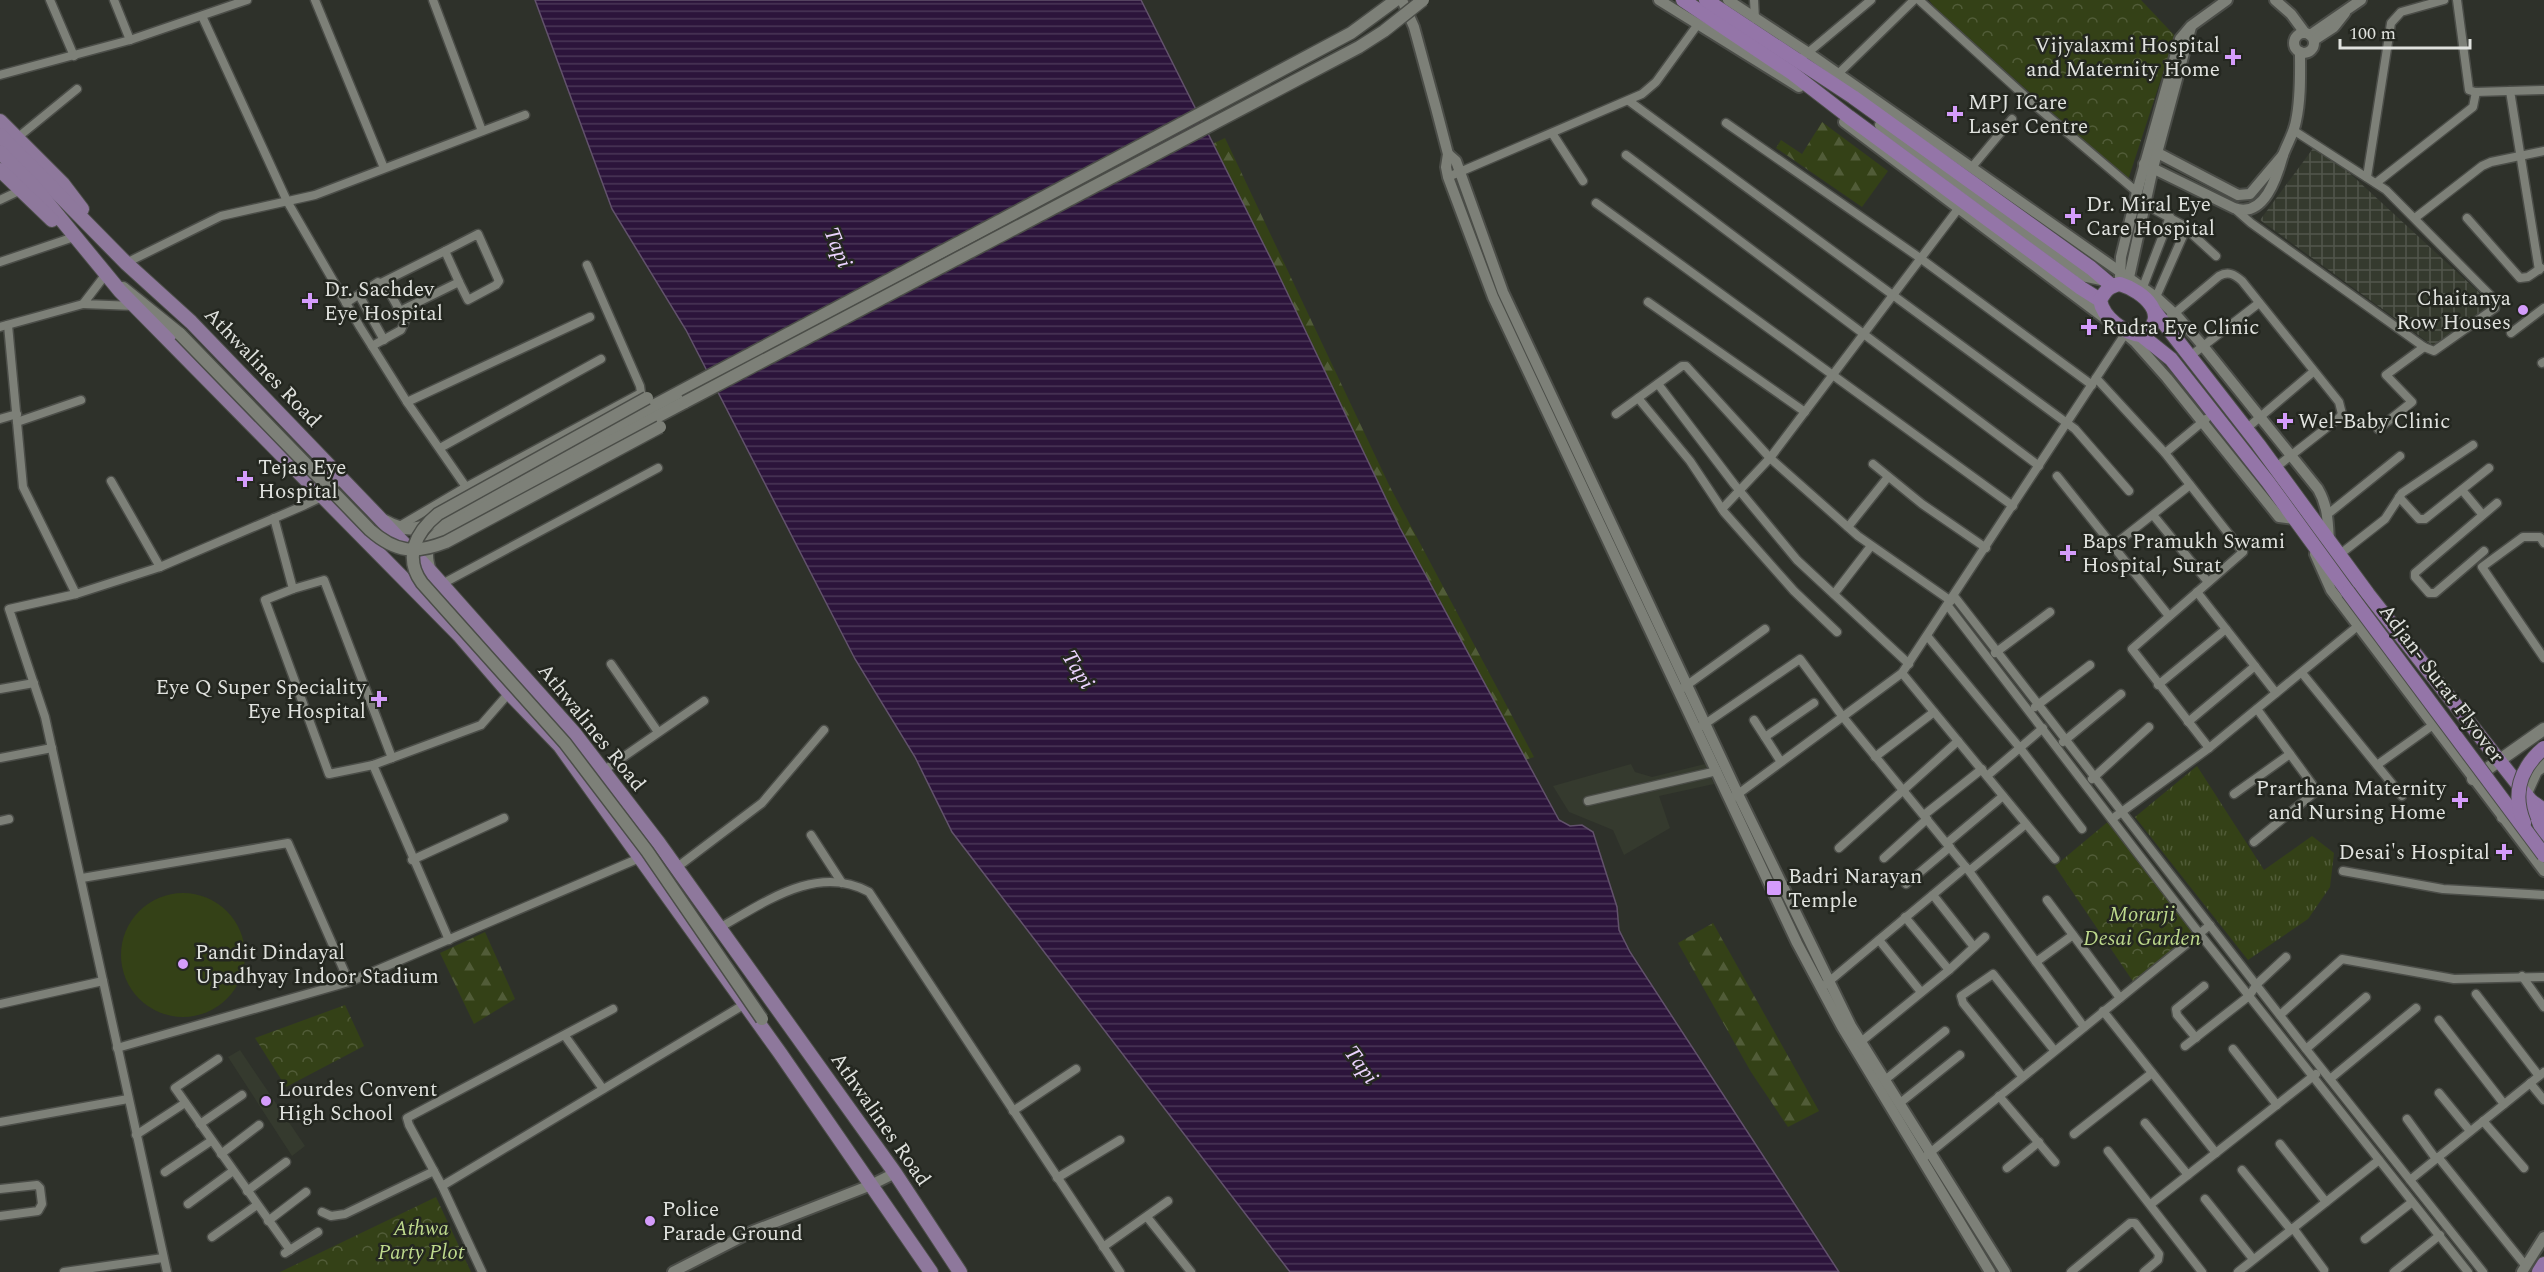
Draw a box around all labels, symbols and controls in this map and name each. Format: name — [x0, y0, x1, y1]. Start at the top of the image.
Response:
scale bar — [2340, 12, 2470, 50]
text: 100 m — [2349, 20, 2396, 47]
place label: Vijyalaxmi Hospital and Maternity Home — [2026, 30, 2220, 86]
marker: Vijyalaxmi Hospital and Maternity Home — [2224, 48, 2242, 66]
place label: MPJ ICare Laser Centre — [1968, 87, 2088, 143]
marker: MPJ ICare Laser Centre — [1946, 105, 1964, 123]
place label: Dr. Miral Eye Care Hospital — [2086, 189, 2215, 245]
marker: Dr. Miral Eye Care Hospital — [2064, 207, 2082, 225]
water label: Tapi — [815, 222, 861, 273]
place label: Dr. Sachdev Eye Hospital — [324, 274, 443, 330]
place label: Chaitanya Row Houses — [2396, 283, 2512, 339]
marker: Dr. Sachdev Eye Hospital — [301, 292, 319, 310]
street label: Athwalines Road — [196, 300, 328, 435]
marker: Chaitanya Row Houses — [2516, 303, 2530, 317]
place label: Rudra Eye Clinic — [2102, 312, 2259, 344]
marker: Rudra Eye Clinic — [2080, 318, 2098, 336]
place label: Wel-Baby Clinic — [2298, 406, 2450, 438]
marker: Wel-Baby Clinic — [2276, 412, 2294, 430]
place label: Tejas Eye Hospital — [258, 452, 346, 508]
marker: Tejas Eye Hospital — [236, 470, 254, 488]
place label: Baps Pramukh Swami Hospital, Surat — [2082, 526, 2285, 582]
marker: Baps Pramukh Swami Hospital, Surat — [2059, 544, 2077, 562]
street label: Adjan- Surat Flyover — [2371, 597, 2512, 770]
water label: Tapi — [1053, 643, 1103, 696]
street label: Athwalines Road — [529, 656, 653, 799]
place label: Eye Q Super Speciality Eye Hospital — [156, 672, 367, 728]
marker: Eye Q Super Speciality Eye Hospital — [370, 690, 388, 708]
place label: Prarthana Maternity and Nursing Home — [2256, 773, 2447, 829]
marker: Prarthana Maternity and Nursing Home — [2451, 791, 2469, 809]
place label: Desai's Hospital — [2338, 837, 2490, 869]
marker: Desai's Hospital — [2495, 843, 2513, 861]
place label: Badri Narayan Temple — [1788, 861, 1922, 917]
marker: Badri Narayan Temple — [1765, 879, 1783, 897]
park label: Morarji Desai Garden — [2083, 899, 2201, 955]
place label: Pandit Dindayal Upadhyay Indoor Stadium — [195, 937, 439, 993]
marker: Pandit Dindayal Upadhyay Indoor Stadium — [176, 957, 190, 971]
water label: Tapi — [1335, 1038, 1386, 1091]
street label: Athwalines Road — [822, 1046, 938, 1193]
place label: Lourdes Convent High School — [278, 1074, 437, 1130]
marker: Lourdes Convent High School — [259, 1094, 273, 1108]
place label: Police Parade Ground — [662, 1194, 803, 1250]
park label: Athwa Party Plot — [378, 1213, 465, 1269]
marker: Police Parade Ground — [643, 1214, 657, 1228]

